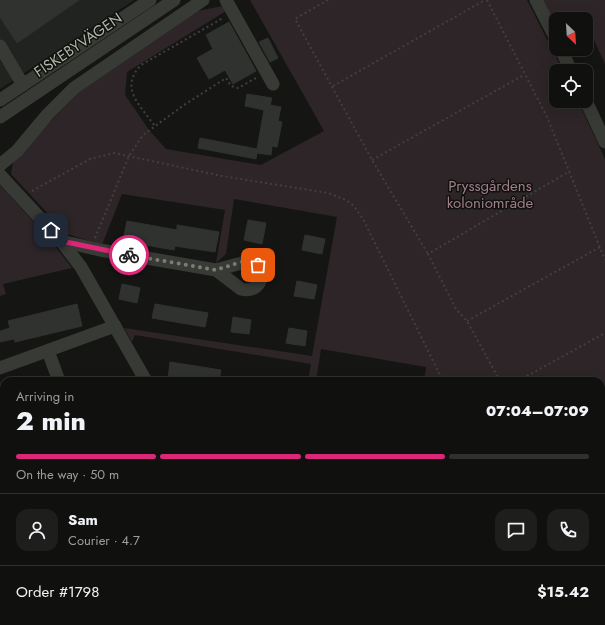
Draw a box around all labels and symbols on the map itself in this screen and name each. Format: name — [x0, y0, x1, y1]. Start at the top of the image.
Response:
street label: FISKEBYVÄGEN — [29, 7, 127, 83]
north arrow — [549, 12, 593, 56]
park label: Pryssgårdens koloniområde — [447, 175, 534, 214]
pin — [34, 213, 68, 247]
courier — [109, 235, 149, 275]
pin — [241, 248, 275, 282]

